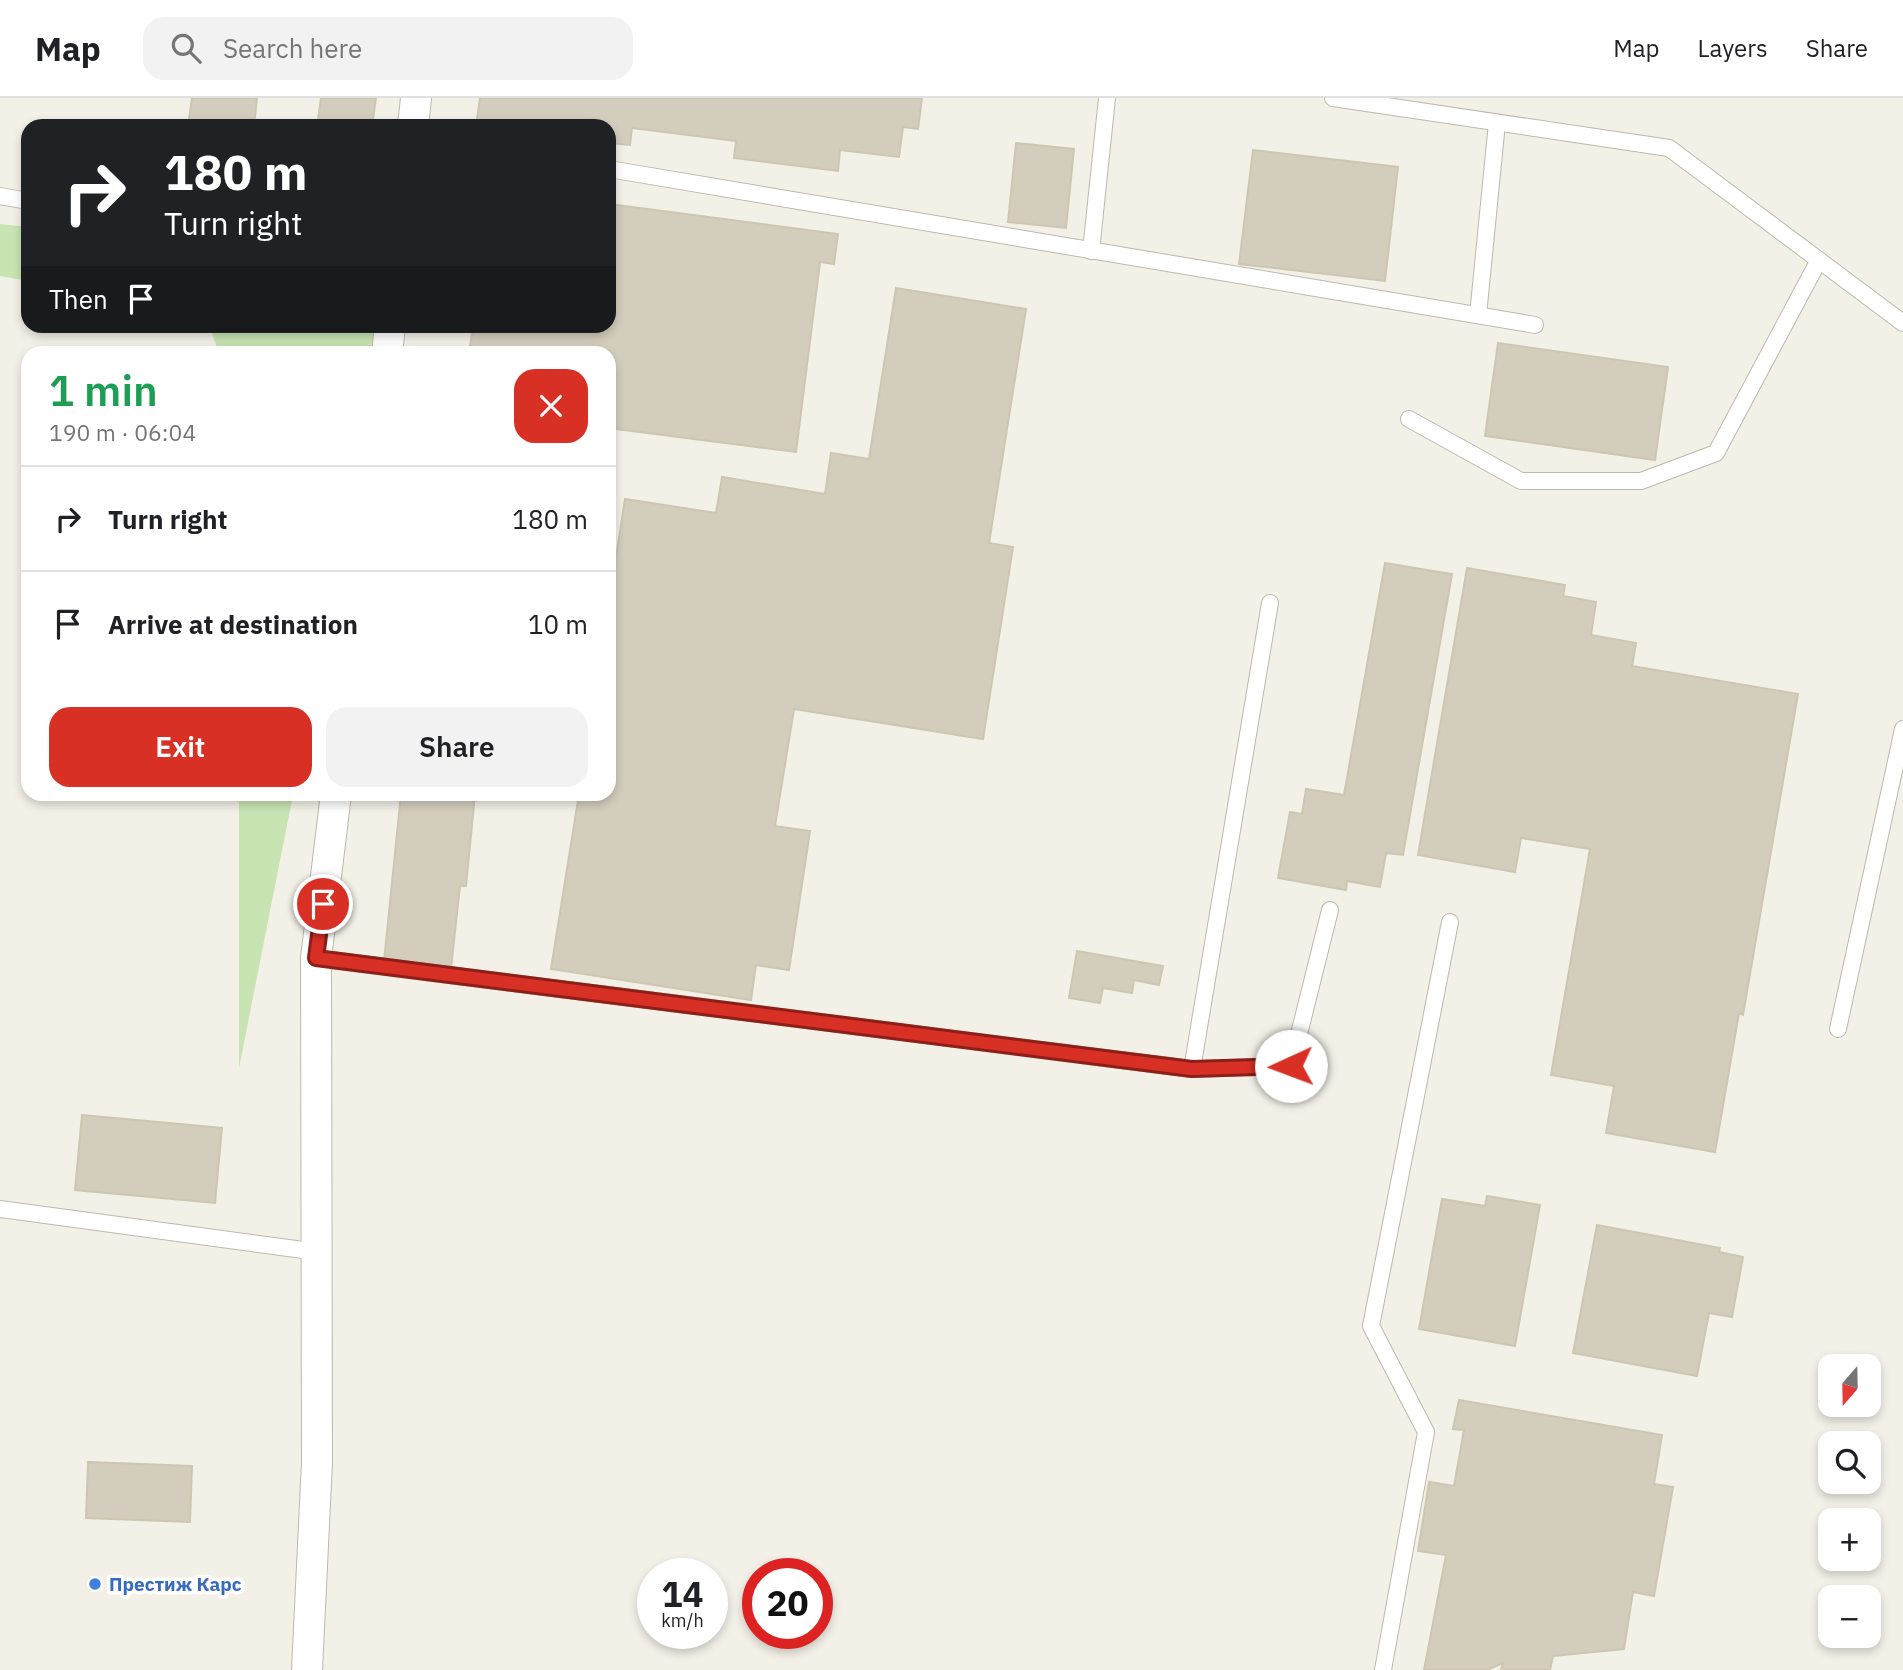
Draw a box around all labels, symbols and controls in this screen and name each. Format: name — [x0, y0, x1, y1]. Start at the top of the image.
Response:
search box — [143, 17, 633, 80]
text: Map — [35, 27, 101, 70]
icon: search — [167, 29, 205, 67]
text: Search here — [223, 31, 362, 65]
text: Map — [1613, 32, 1660, 64]
text: Layers — [1698, 32, 1768, 64]
text: Share — [1806, 32, 1868, 64]
text: 180 m — [164, 140, 308, 203]
icon: right — [49, 147, 140, 238]
text: Turn right — [164, 202, 302, 244]
icon: arrive — [122, 280, 160, 318]
text: Then — [49, 282, 108, 316]
text: 1 min — [49, 363, 158, 418]
button: close — [514, 369, 588, 443]
text: 190 m · 06:04 — [49, 417, 196, 447]
icon: right — [49, 500, 87, 538]
text: Turn right — [108, 502, 227, 536]
text: 180 m — [512, 502, 588, 536]
icon: arrive — [49, 605, 87, 643]
text: Arrive at destination — [108, 607, 358, 641]
text: 10 m — [528, 607, 588, 641]
button: Exit — [49, 707, 312, 787]
button: Share — [326, 707, 588, 787]
pin — [293, 874, 353, 934]
icon: arrive — [304, 885, 342, 923]
position arrow — [1254, 1029, 1328, 1103]
north arrow — [1818, 1354, 1881, 1418]
map controls — [1818, 1354, 1881, 1648]
button: search — [1818, 1431, 1881, 1494]
button: + — [1818, 1508, 1881, 1571]
speed limit sign: 20 — [742, 1558, 833, 1649]
text: 14 — [661, 1571, 704, 1617]
place label: Престиж Карс — [109, 1572, 242, 1596]
marker: Престиж Карс — [87, 1576, 103, 1592]
button: − — [1818, 1585, 1881, 1648]
text: km/h — [661, 1609, 704, 1632]

